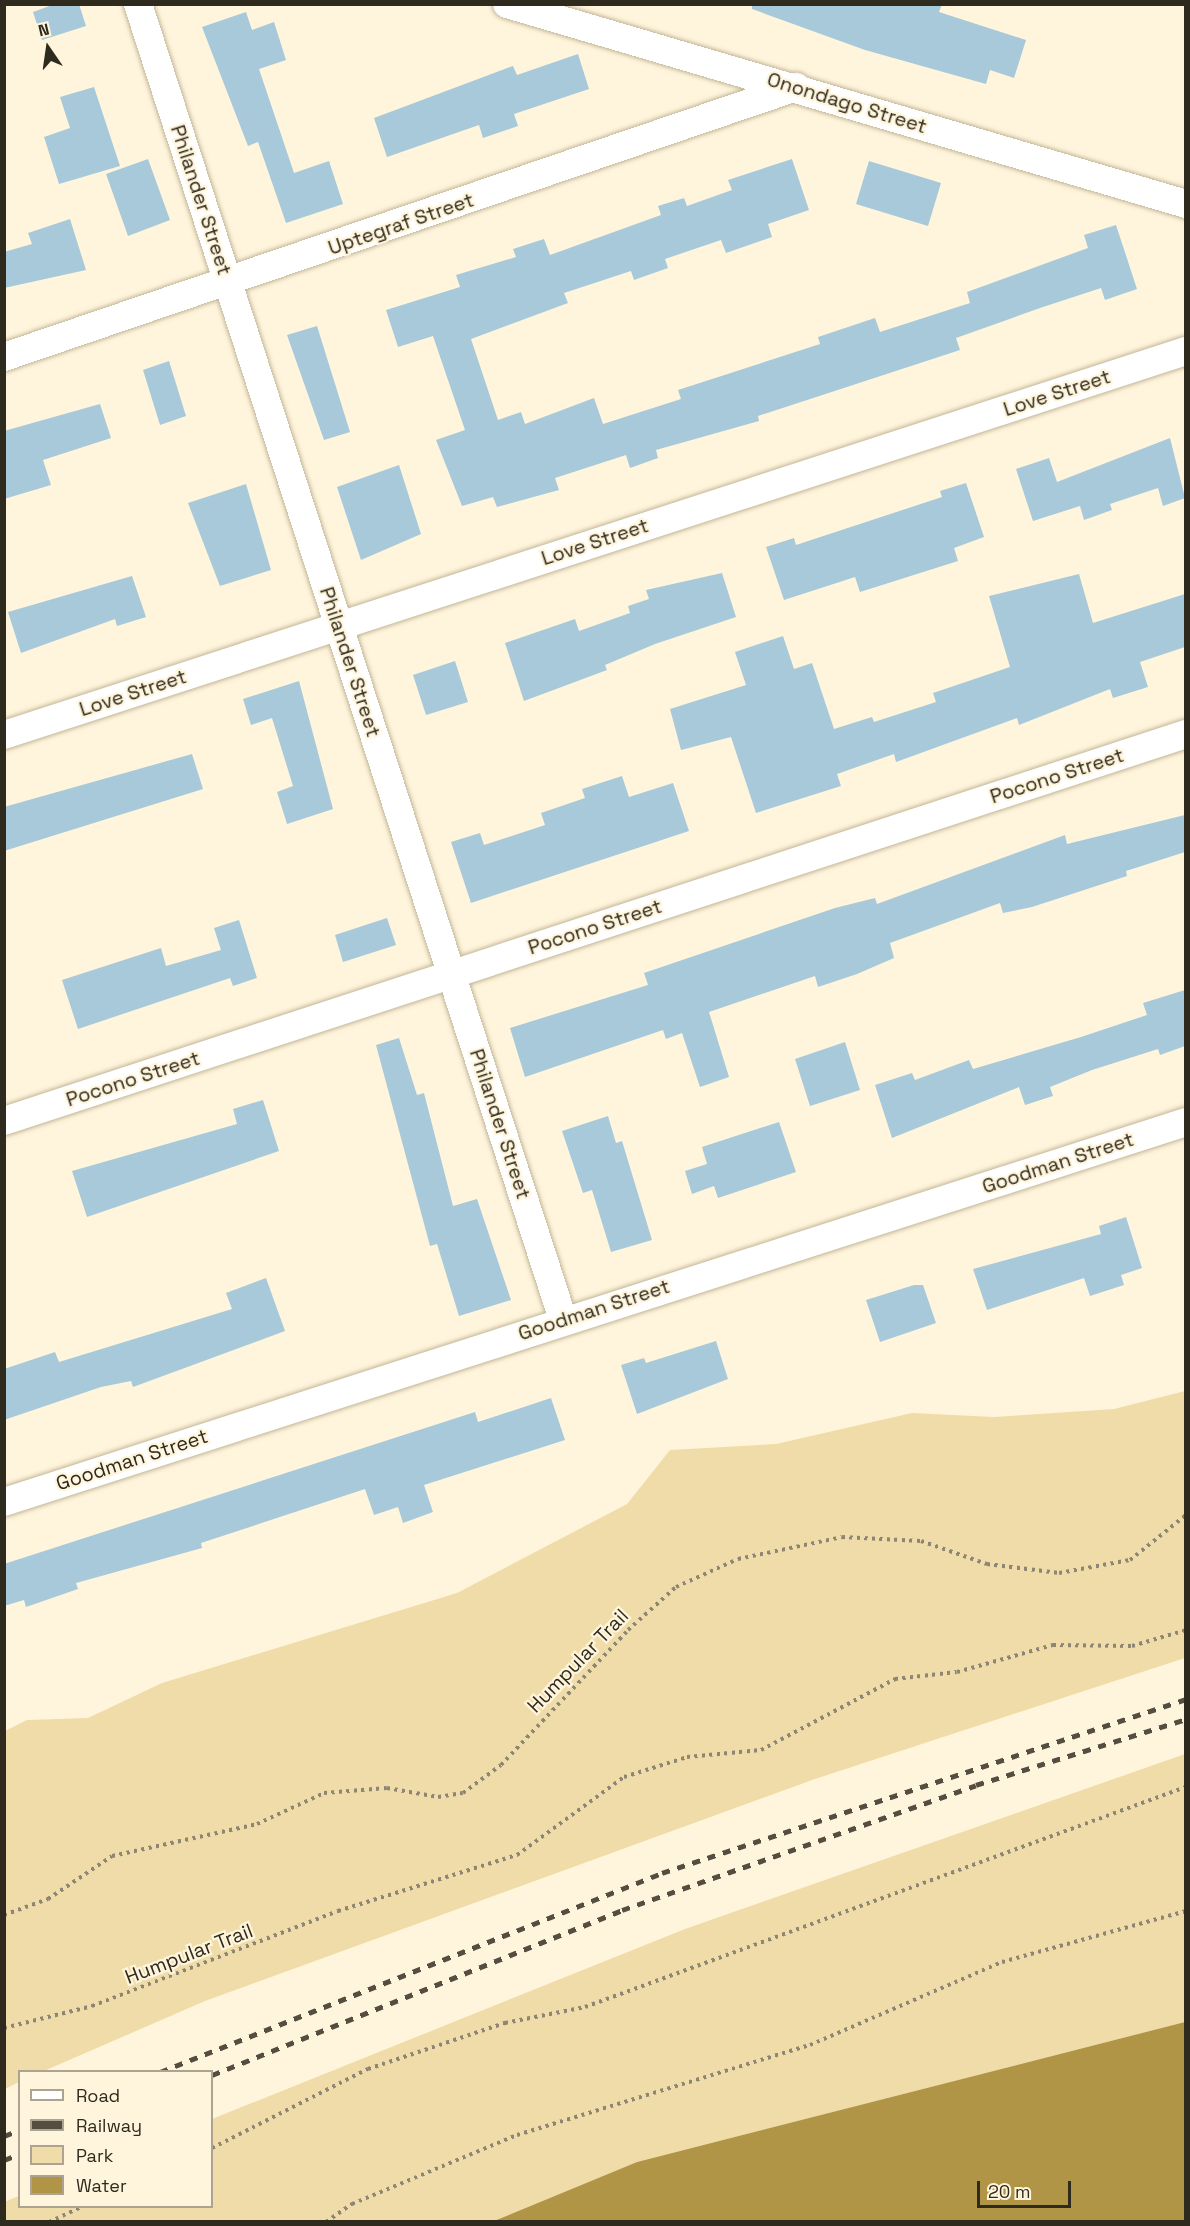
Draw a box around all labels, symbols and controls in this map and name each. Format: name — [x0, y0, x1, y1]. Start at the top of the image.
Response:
north arrow — [18, 18, 78, 78]
text: N — [36, 19, 51, 41]
street label: Onondago Street — [764, 67, 930, 139]
street label: Philander Street — [165, 122, 237, 278]
street label: Uptegraf Street — [325, 188, 477, 260]
street label: Love Street — [1000, 364, 1114, 422]
street label: Love Street — [538, 513, 652, 571]
street label: Philander Street — [314, 584, 386, 740]
street label: Love Street — [76, 664, 190, 722]
street label: Pocono Street — [987, 743, 1127, 809]
street label: Pocono Street — [525, 894, 665, 960]
street label: Pocono Street — [63, 1046, 203, 1112]
street label: Philander Street — [464, 1046, 536, 1202]
street label: Goodman Street — [979, 1127, 1137, 1199]
street label: Goodman Street — [515, 1274, 673, 1346]
street label: Goodman Street — [53, 1424, 211, 1496]
street label: Humpular Trail — [522, 1604, 634, 1718]
street label: Humpular Trail — [121, 1919, 257, 1989]
legend — [18, 2070, 213, 2208]
text: Road — [76, 2084, 120, 2107]
text: Railway — [76, 2114, 142, 2137]
text: Park — [76, 2144, 113, 2167]
scale bar — [980, 2169, 1074, 2207]
text: Water — [76, 2174, 127, 2197]
text: 20 m — [988, 2180, 1031, 2203]

